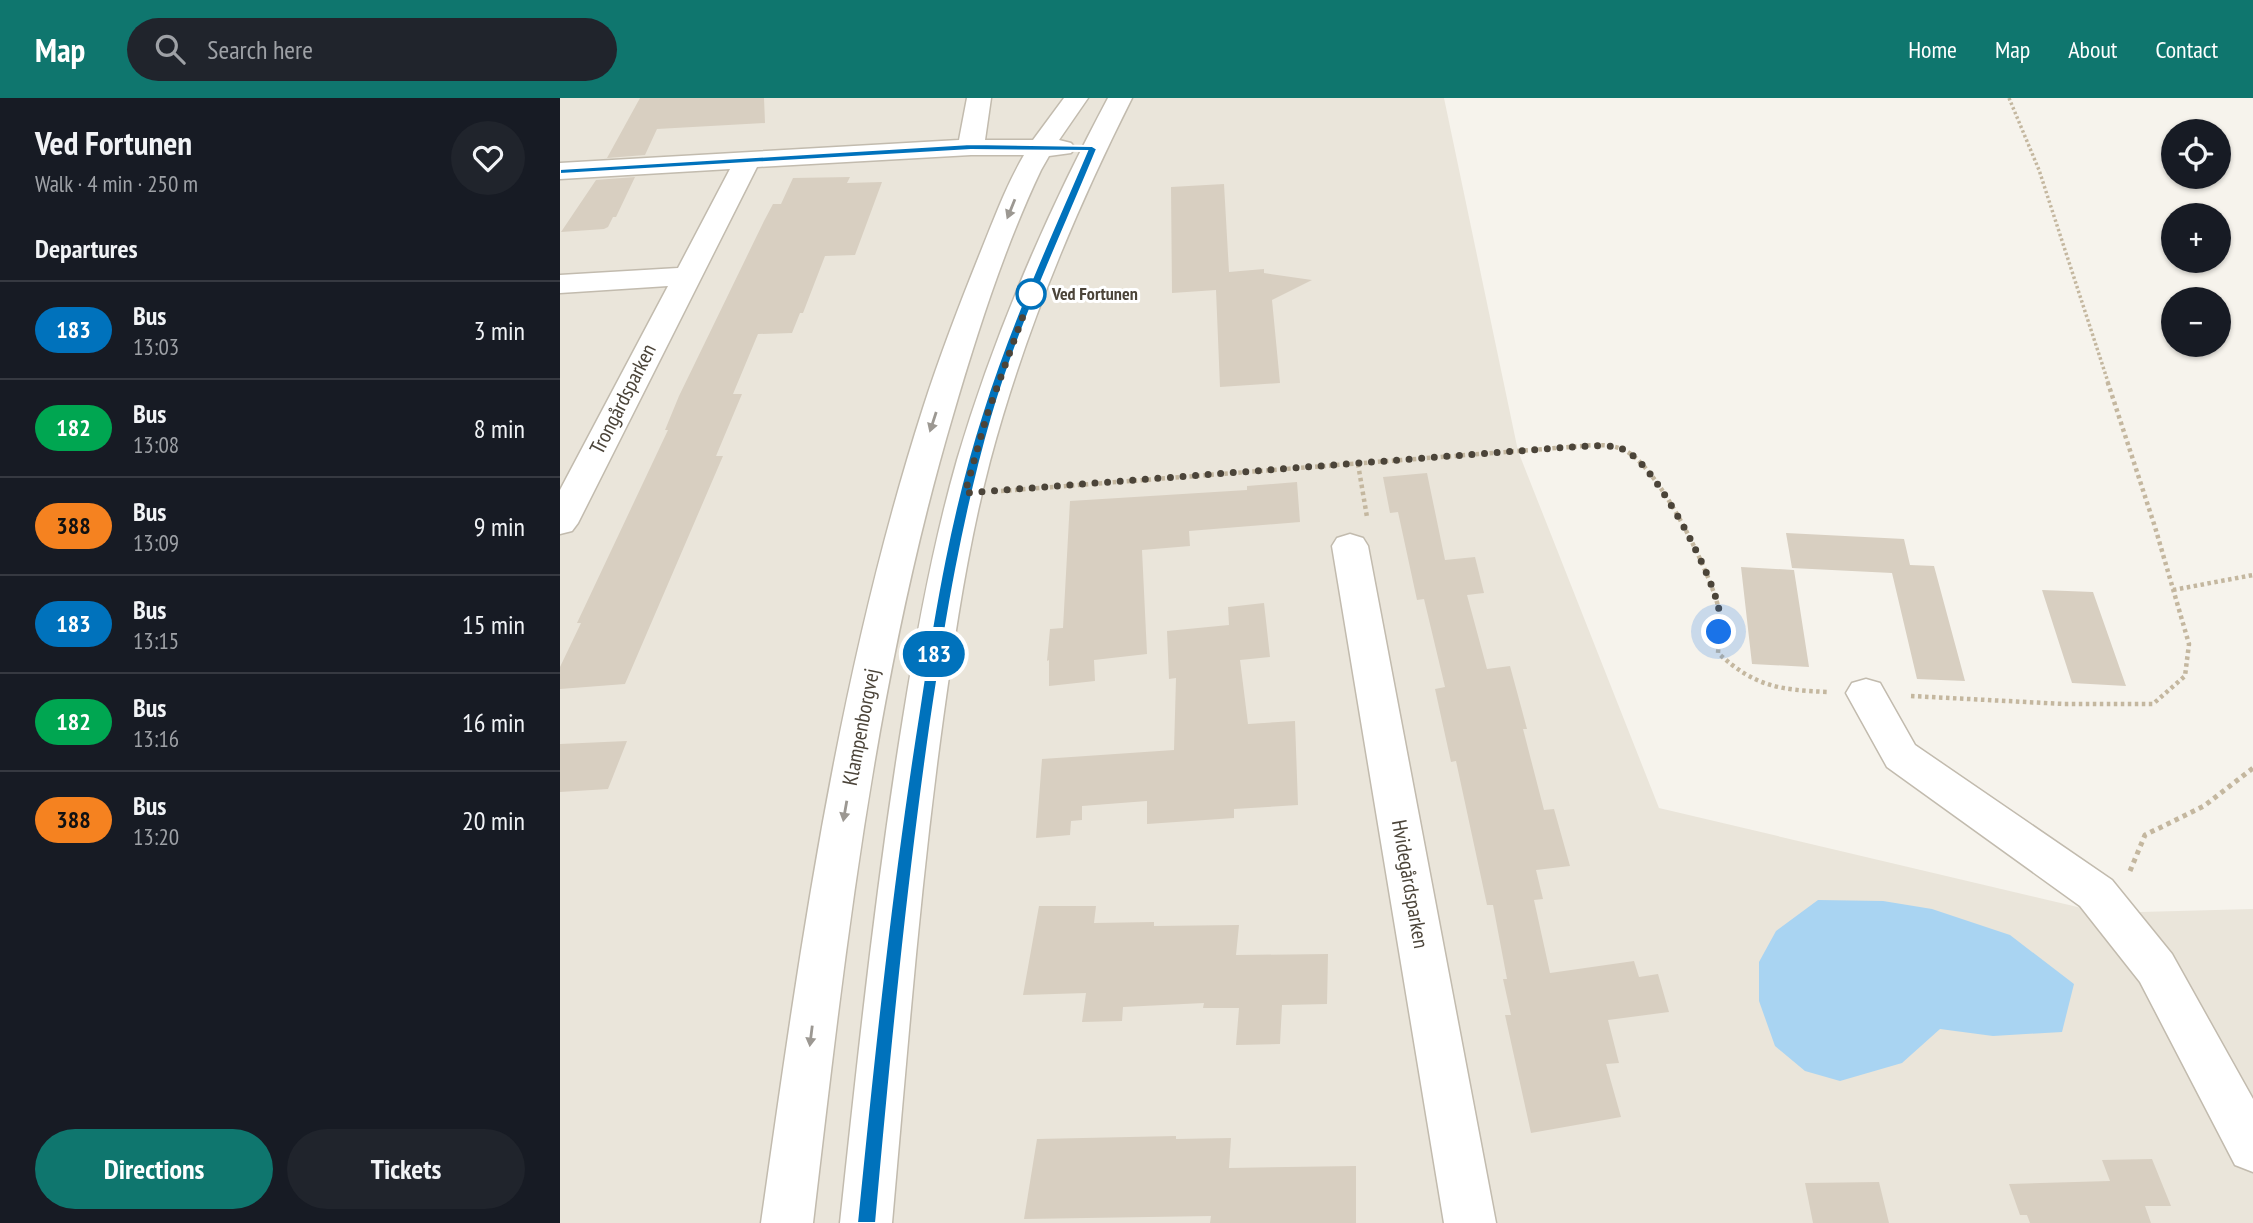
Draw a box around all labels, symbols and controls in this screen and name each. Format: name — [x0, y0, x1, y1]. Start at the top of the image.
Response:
search box — [127, 18, 617, 81]
text: Map — [35, 28, 85, 71]
icon: search — [151, 30, 189, 68]
text: Search here — [207, 33, 313, 66]
text: Home — [1908, 34, 1957, 65]
text: Map — [1995, 34, 2030, 65]
text: About — [2068, 34, 2117, 65]
text: Contact — [2155, 34, 2218, 65]
map controls — [2161, 119, 2231, 357]
button: locate — [2161, 119, 2231, 189]
text: Ved Fortunen — [35, 121, 192, 164]
button: heart — [451, 121, 525, 195]
text: Walk · 4 min · 250 m — [35, 169, 198, 198]
one-way arrow — [1006, 198, 1017, 219]
button: + — [2161, 203, 2231, 273]
text: Departures — [35, 232, 138, 265]
marker: Ved Fortunen — [1016, 279, 1046, 309]
place label: Ved Fortunen — [1051, 282, 1138, 305]
button: − — [2161, 287, 2231, 357]
text: Bus — [133, 299, 166, 332]
text: 183 — [56, 314, 91, 345]
text: 3 min — [474, 314, 525, 347]
text: 13:03 — [133, 332, 179, 361]
street label: Trongårdsparken — [583, 339, 662, 458]
text: Bus — [133, 397, 166, 430]
text: 182 — [56, 412, 91, 443]
text: 8 min — [474, 412, 525, 445]
one-way arrow — [927, 412, 938, 433]
text: 13:08 — [133, 430, 179, 459]
text: Bus — [133, 495, 166, 528]
text: 388 — [56, 510, 91, 541]
text: 9 min — [474, 510, 525, 543]
text: 13:09 — [133, 528, 179, 557]
text: Bus — [133, 593, 166, 626]
text: 183 — [56, 608, 91, 639]
text: 15 min — [462, 608, 525, 641]
your location — [1701, 614, 1736, 649]
text: 13:15 — [133, 626, 179, 655]
line badge: 183 — [894, 631, 974, 677]
text: 183 — [917, 638, 951, 669]
street label: Klampenborgvej — [836, 666, 885, 788]
text: Bus — [133, 691, 166, 724]
text: 182 — [56, 706, 91, 737]
text: 16 min — [462, 706, 525, 739]
text: 13:16 — [133, 724, 179, 753]
text: Bus — [133, 789, 166, 822]
one-way arrow — [839, 800, 850, 822]
text: 388 — [56, 804, 91, 835]
text: 20 min — [462, 804, 525, 837]
street label: Hvidegårdsparken — [1386, 818, 1435, 950]
text: 13:20 — [133, 822, 179, 851]
one-way arrow — [806, 1025, 817, 1047]
button: Directions — [35, 1129, 273, 1209]
button: Tickets — [287, 1129, 525, 1209]

